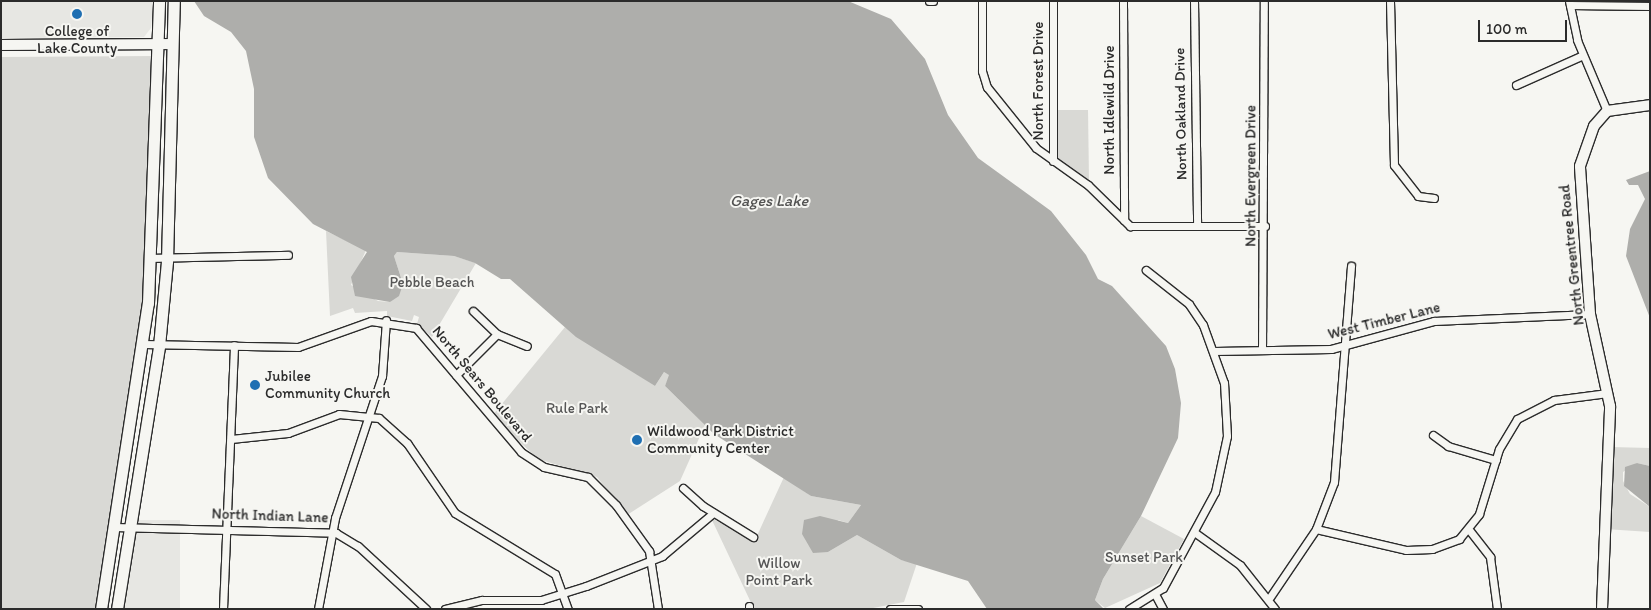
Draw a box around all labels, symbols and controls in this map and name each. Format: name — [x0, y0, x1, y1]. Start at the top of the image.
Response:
marker: College of Lake County — [71, 8, 83, 20]
scale bar — [1481, 10, 1570, 42]
text: 100 m — [1486, 20, 1527, 38]
place label: College of Lake County — [37, 22, 117, 57]
street label: North Forest Drive — [1030, 22, 1048, 140]
street label: North Idlewild Drive — [1101, 45, 1119, 175]
street label: North Oakland Drive — [1171, 48, 1191, 180]
street label: North Evergreen Drive — [1242, 105, 1260, 247]
street label: North Greentree Road — [1556, 184, 1588, 326]
water label: Gages Lake — [730, 191, 808, 211]
park label: Pebble Beach — [390, 274, 474, 292]
street label: West Timber Lane — [1326, 298, 1442, 344]
street label: North Sears Boulevard — [428, 322, 536, 446]
place label: Jubilee Community Church — [265, 367, 390, 402]
marker: Jubilee Community Church — [249, 379, 261, 391]
park label: Rule Park — [546, 400, 608, 418]
place label: Wildwood Park District Community Center — [647, 422, 794, 457]
marker: Wildwood Park District Community Center — [631, 434, 643, 446]
street label: North Indian Lane — [211, 505, 329, 527]
park label: Sunset Park — [1105, 549, 1183, 567]
park label: Willow Point Park — [746, 554, 812, 589]

